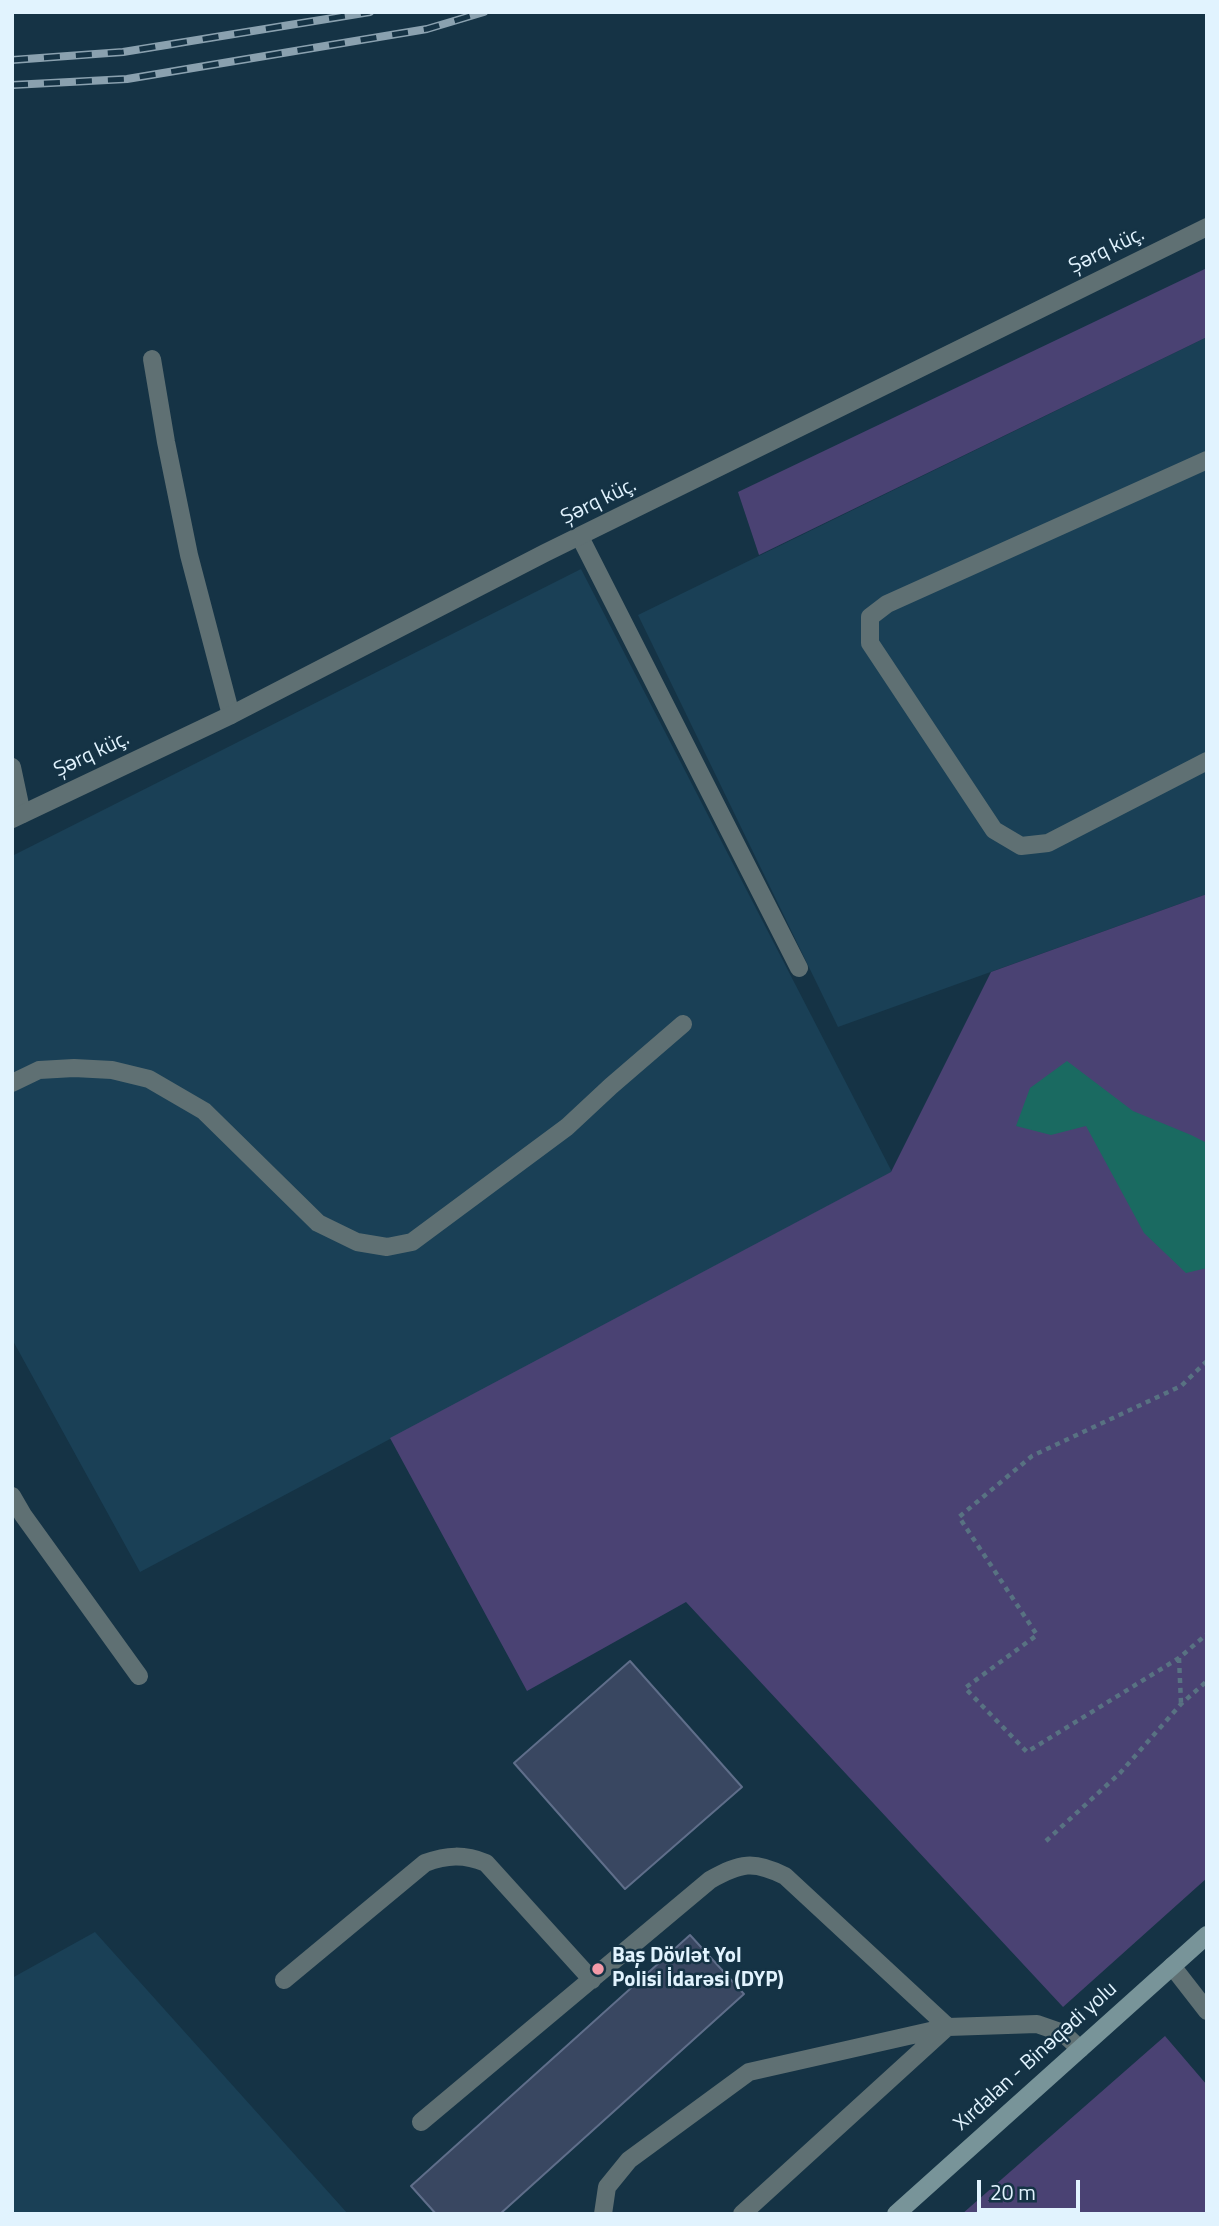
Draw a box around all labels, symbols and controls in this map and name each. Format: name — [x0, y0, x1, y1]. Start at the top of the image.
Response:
street label: Şərq küç. — [1065, 222, 1149, 280]
street label: Şərq küç. — [557, 473, 641, 531]
street label: Şərq küç. — [50, 727, 134, 783]
place label: Baş Dövlət Yol Polisi İdarəsi (DYP) — [612, 1944, 784, 1994]
marker: Baş Dövlət Yol Polisi İdarəsi (DYP) — [590, 1961, 606, 1977]
street label: Xırdalan - Binəqədi yolu — [949, 1977, 1123, 2137]
scale bar — [981, 2166, 1084, 2210]
text: 20 m — [990, 2176, 1036, 2208]

